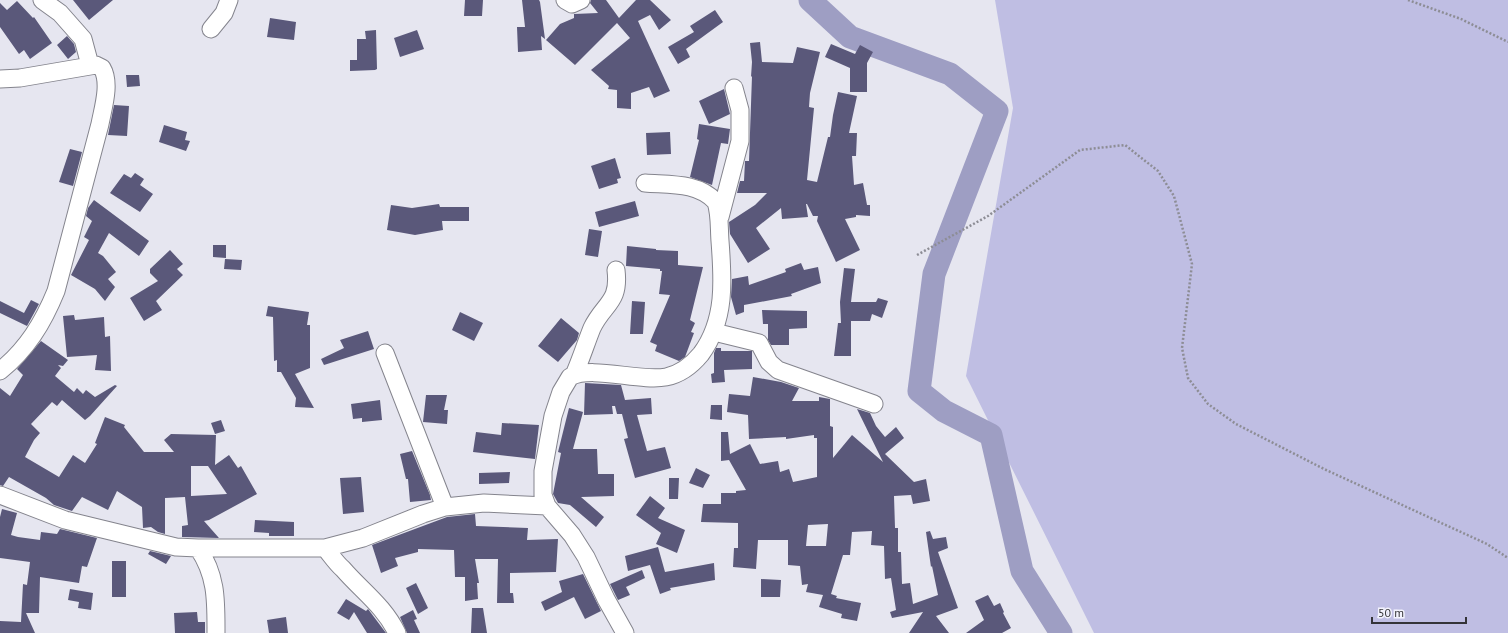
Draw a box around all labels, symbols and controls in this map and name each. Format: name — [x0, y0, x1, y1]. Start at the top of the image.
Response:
scale bar — [1372, 599, 1466, 625]
text: 50 m — [1378, 605, 1404, 620]

